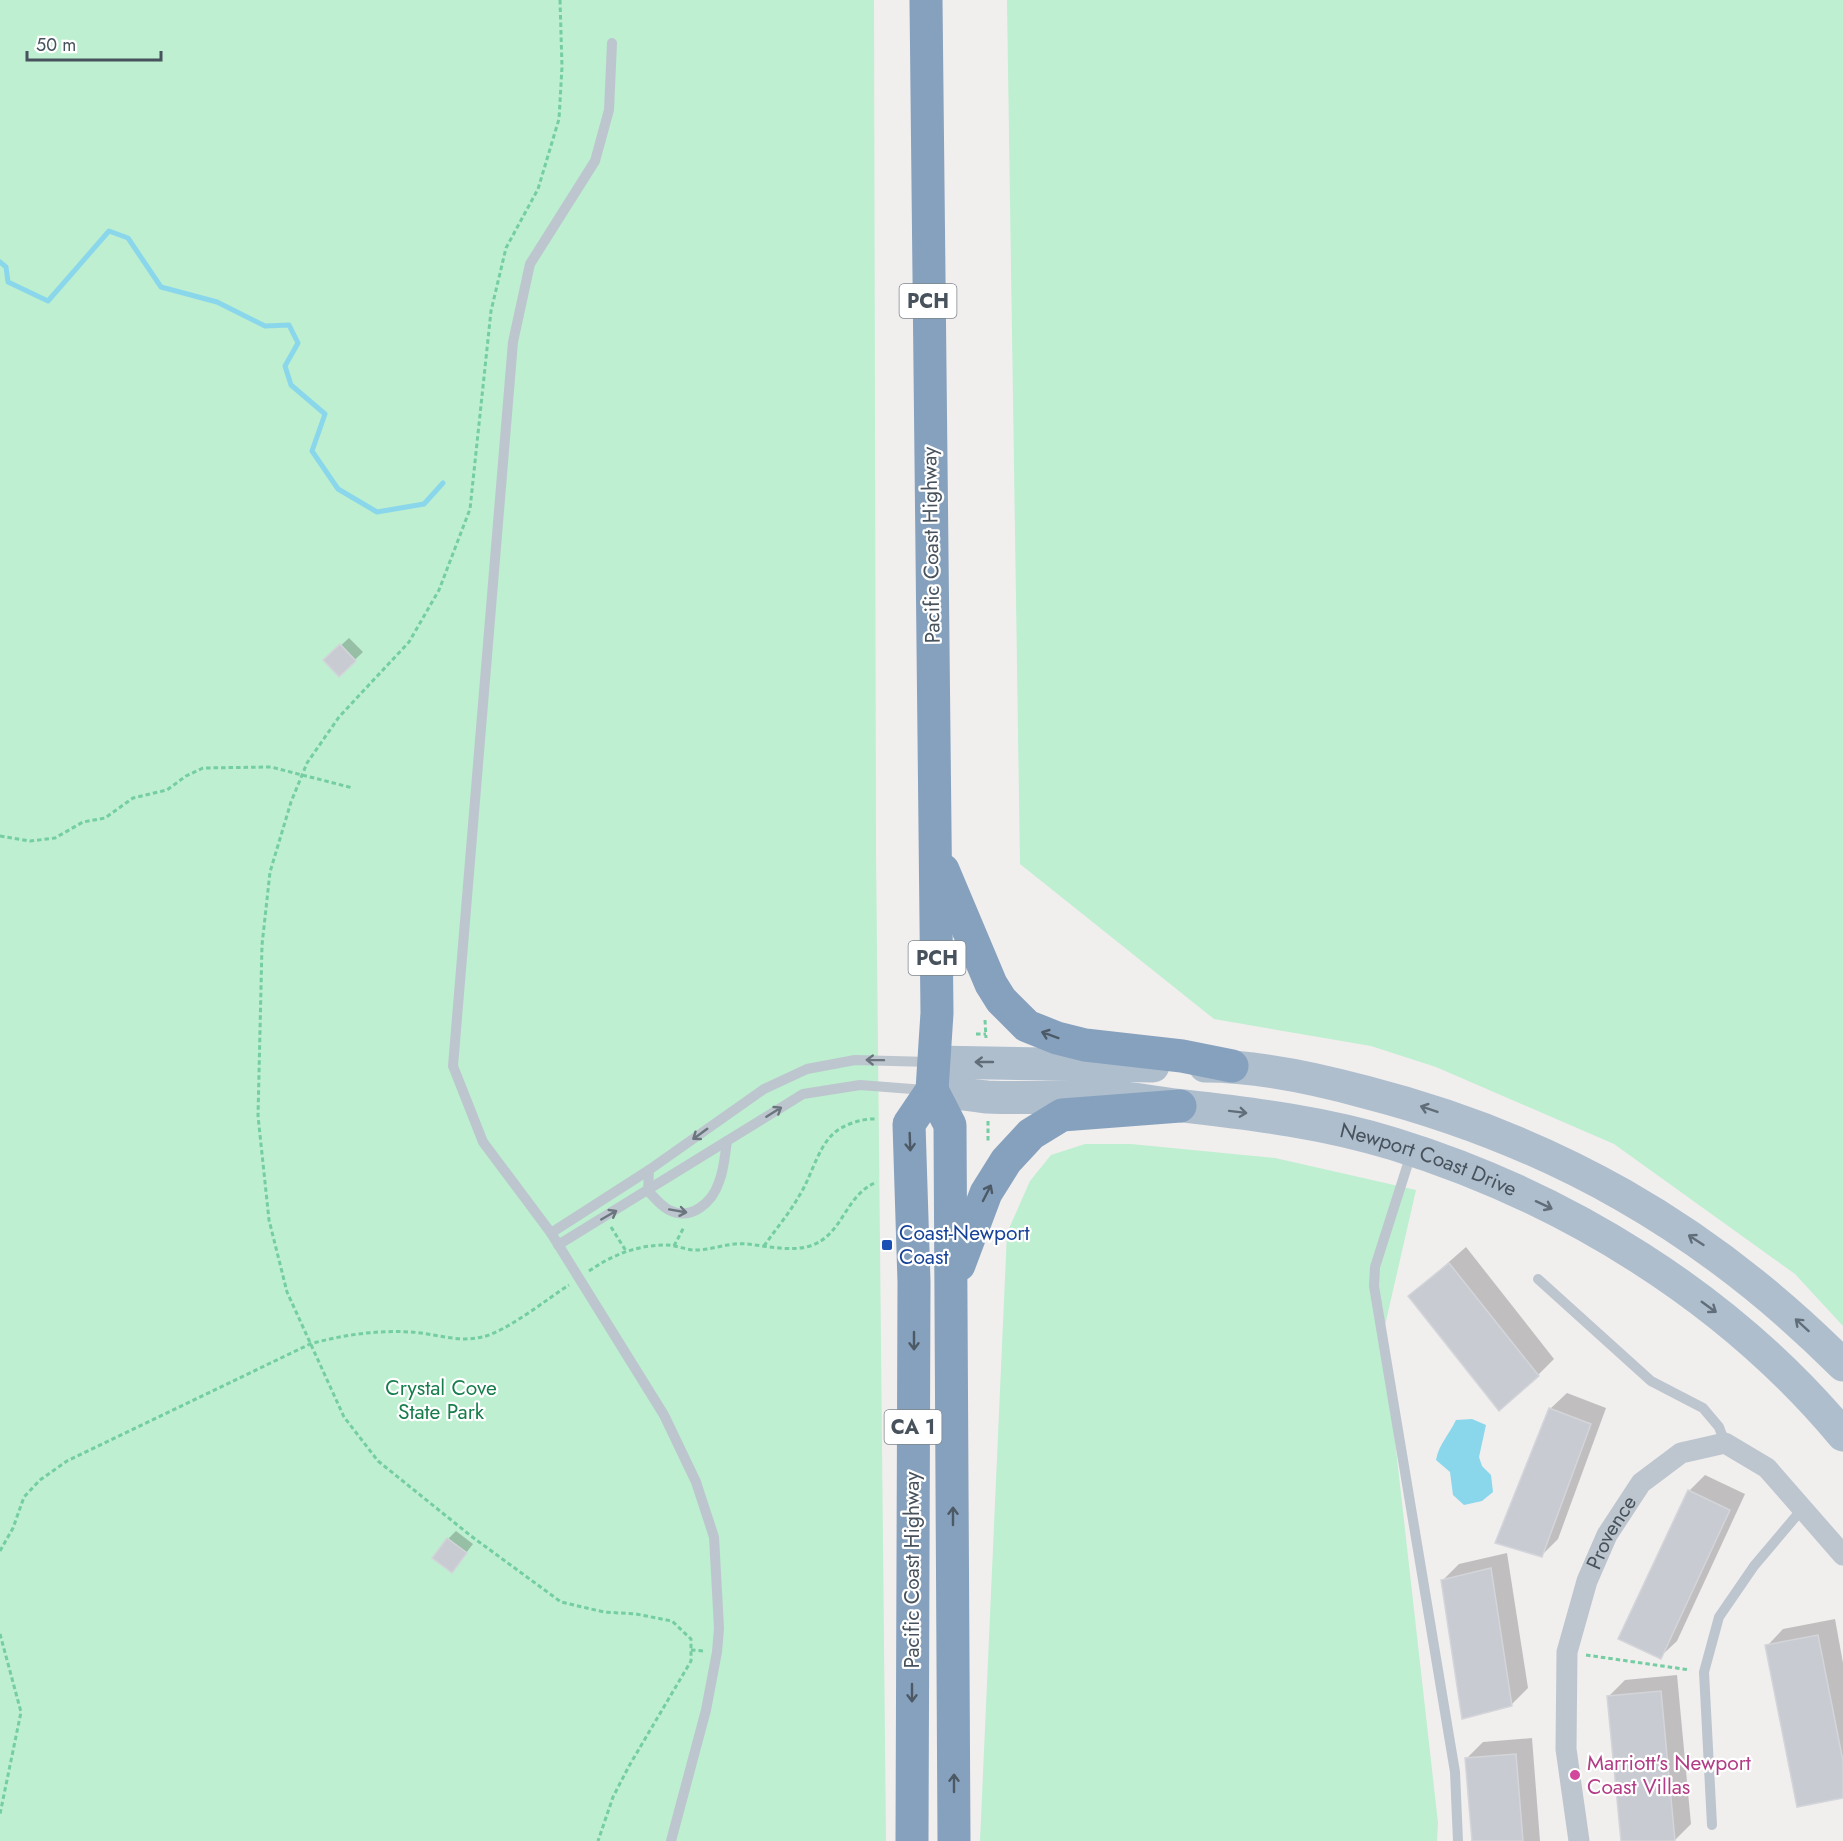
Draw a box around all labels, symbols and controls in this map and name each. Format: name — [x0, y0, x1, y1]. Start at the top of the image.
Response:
scale bar — [27, 24, 160, 62]
text: 50 m — [36, 32, 76, 58]
road number: PCH — [900, 284, 956, 318]
street label: Pacific Coast Highway — [914, 446, 948, 644]
road number: PCH — [908, 941, 966, 975]
one-way arrow — [1041, 1029, 1060, 1040]
one-way arrow — [866, 1055, 886, 1066]
one-way arrow — [975, 1056, 995, 1068]
one-way arrow — [1420, 1103, 1439, 1114]
one-way arrow — [765, 1105, 782, 1117]
one-way arrow — [1228, 1107, 1248, 1118]
street label: Newport Coast Drive — [1337, 1115, 1522, 1204]
one-way arrow — [692, 1127, 708, 1140]
one-way arrow — [904, 1132, 916, 1152]
one-way arrow — [981, 1185, 993, 1202]
one-way arrow — [1534, 1199, 1552, 1211]
one-way arrow — [668, 1206, 688, 1217]
one-way arrow — [600, 1209, 617, 1221]
place label: Coast-Newport Coast — [899, 1218, 1030, 1272]
one-way arrow — [1688, 1234, 1705, 1246]
marker: Coast-Newport Coast — [880, 1238, 894, 1252]
one-way arrow — [1701, 1301, 1717, 1313]
one-way arrow — [1795, 1318, 1810, 1332]
one-way arrow — [908, 1330, 920, 1350]
park label: Crystal Cove State Park — [385, 1373, 497, 1427]
road number: CA 1 — [884, 1410, 942, 1444]
street label: Pacific Coast Highway — [897, 1471, 927, 1668]
street label: Provence — [1579, 1489, 1644, 1574]
one-way arrow — [948, 1507, 959, 1527]
one-way arrow — [906, 1683, 918, 1703]
place label: Marriott's Newport Coast Villas — [1587, 1748, 1751, 1802]
marker: Marriott's Newport Coast Villas — [1568, 1768, 1582, 1782]
one-way arrow — [948, 1773, 960, 1793]

